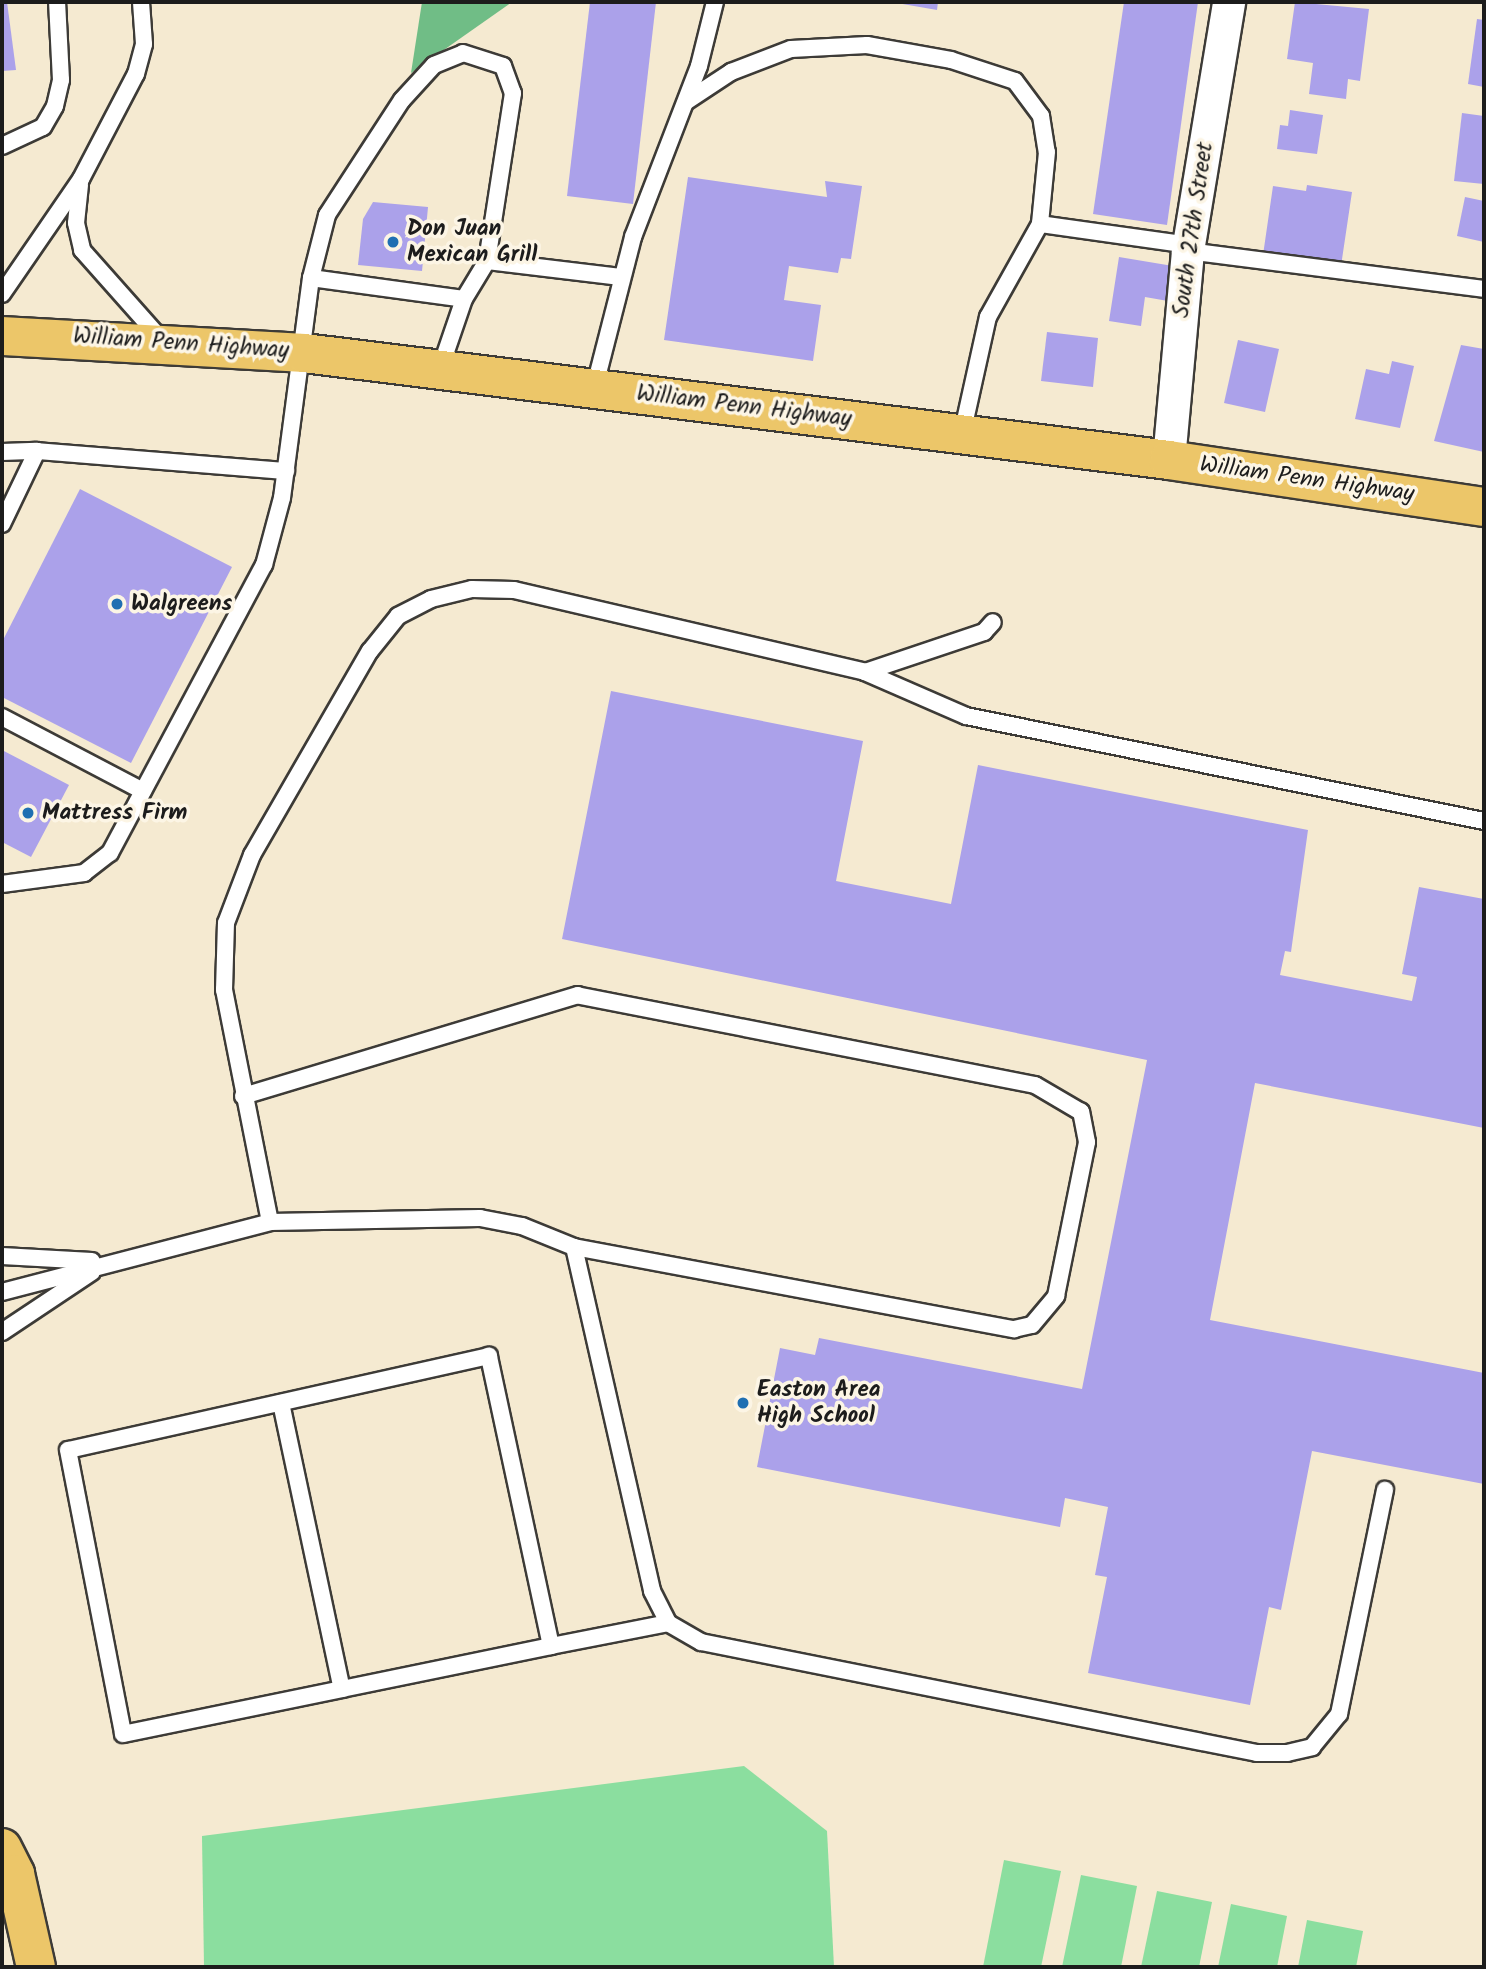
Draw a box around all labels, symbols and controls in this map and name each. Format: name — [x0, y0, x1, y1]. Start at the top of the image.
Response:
street label: South 27th Street — [1168, 140, 1220, 320]
place label: Don Juan Mexican Grill — [407, 215, 537, 269]
marker: Don Juan Mexican Grill — [385, 234, 401, 250]
street label: William Penn Highway — [72, 323, 290, 365]
street label: William Penn Highway — [635, 380, 853, 434]
street label: William Penn Highway — [1198, 451, 1416, 509]
place label: Walgreens — [131, 590, 232, 618]
marker: Walgreens — [109, 596, 125, 612]
place label: Mattress Firm — [42, 799, 187, 827]
marker: Mattress Firm — [20, 805, 36, 821]
place label: Easton Area High School — [757, 1376, 880, 1430]
marker: Easton Area High School — [735, 1395, 751, 1411]

